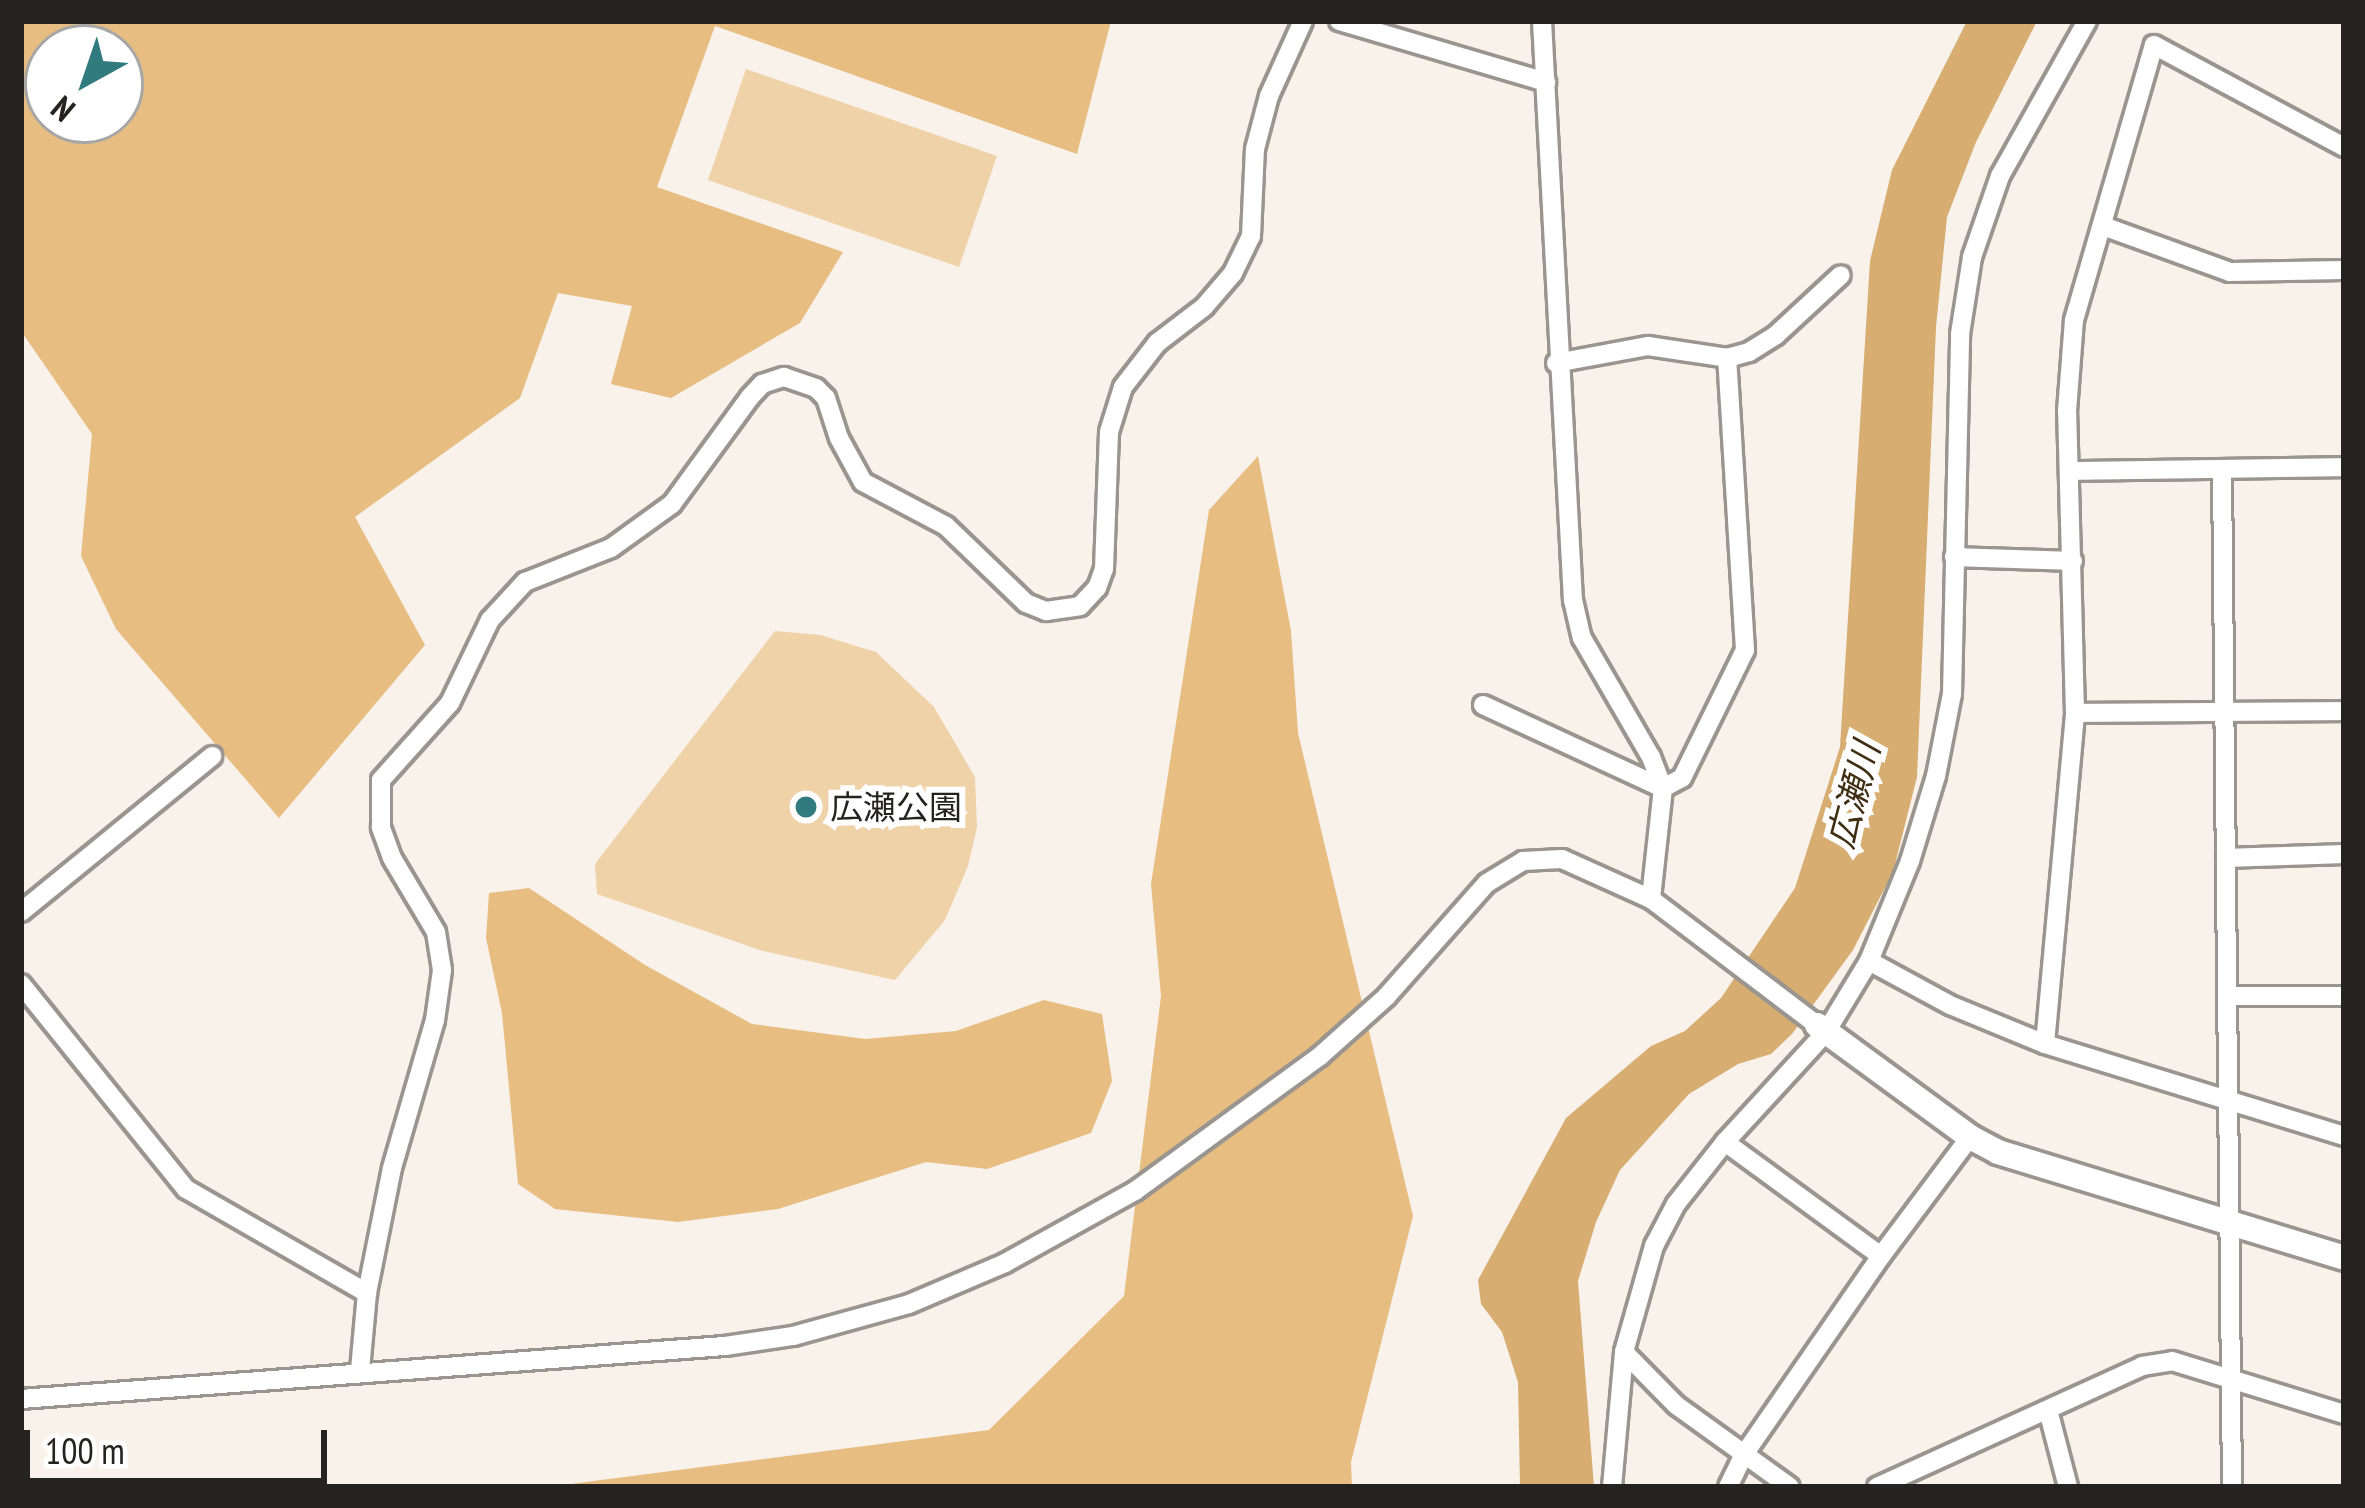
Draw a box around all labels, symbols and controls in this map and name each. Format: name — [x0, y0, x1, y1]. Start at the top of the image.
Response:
north arrow — [24, 24, 144, 144]
text: N — [42, 87, 83, 132]
water label: 広瀬川 — [1818, 737, 1888, 853]
place label: 広瀬公園 — [830, 787, 962, 827]
marker: 広瀬公園 — [793, 794, 819, 820]
scale bar — [30, 1406, 333, 1480]
text: 100 m — [45, 1427, 125, 1474]

